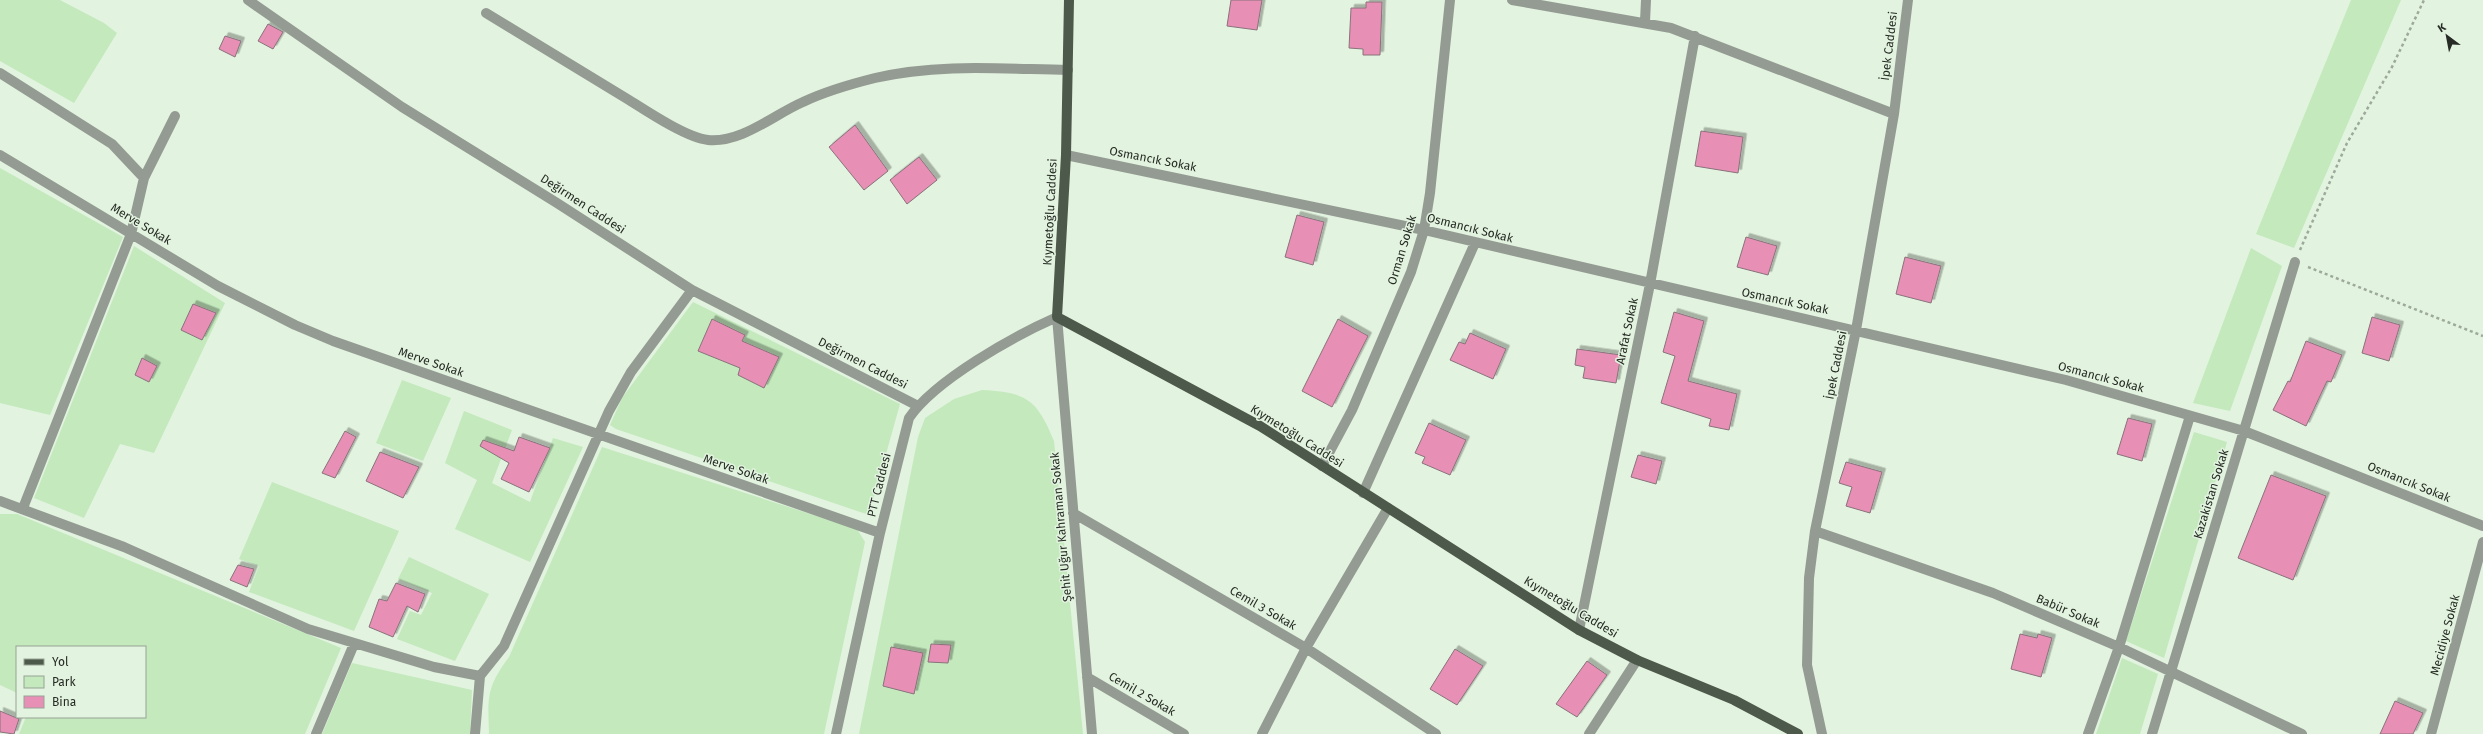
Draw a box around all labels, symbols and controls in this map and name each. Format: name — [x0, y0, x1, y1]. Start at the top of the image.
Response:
street label: İpek Caddesi — [1877, 11, 1900, 81]
north arrow — [2427, 16, 2467, 56]
text: K — [2436, 20, 2449, 35]
street label: Osmancık Sokak — [1108, 144, 1199, 174]
street label: Kıymetoğlu Caddesi — [1040, 158, 1060, 266]
street label: Değirmen Caddesi — [538, 171, 628, 237]
street label: Merve Sokak — [108, 200, 175, 248]
street label: Osmancık Sokak — [1425, 211, 1515, 246]
street label: Orman Sokak — [1385, 213, 1419, 287]
street label: Osmancık Sokak — [1740, 285, 1831, 317]
street label: Arafat Sokak — [1613, 296, 1641, 366]
street label: İpek Caddesi — [1822, 329, 1850, 400]
street label: Değirmen Caddesi — [816, 334, 910, 392]
street label: Merve Sokak — [396, 344, 466, 380]
street label: Osmancık Sokak — [2056, 359, 2146, 395]
street label: Kıymetoğlu Caddesi — [1248, 402, 1346, 470]
street label: Kazakistan Sokak — [2191, 446, 2232, 541]
street label: Merve Sokak — [701, 451, 771, 487]
street label: Şehit Uğur Kahraman Sokak — [1047, 451, 1075, 603]
street label: PTT Caddesi — [864, 452, 894, 518]
street label: Osmancık Sokak — [2365, 459, 2453, 505]
street label: Kıymetoğlu Caddesi — [1521, 573, 1621, 641]
street label: Cemil 3 Sokak — [1227, 583, 1300, 633]
street label: Babür Sokak — [2034, 591, 2103, 631]
street label: Mecidiye Sokak — [2427, 592, 2463, 677]
legend — [16, 646, 146, 718]
text: Yol — [52, 655, 69, 669]
street label: Cemil 2 Sokak — [1106, 669, 1179, 719]
text: Park — [52, 675, 76, 689]
text: Bina — [52, 695, 76, 709]

